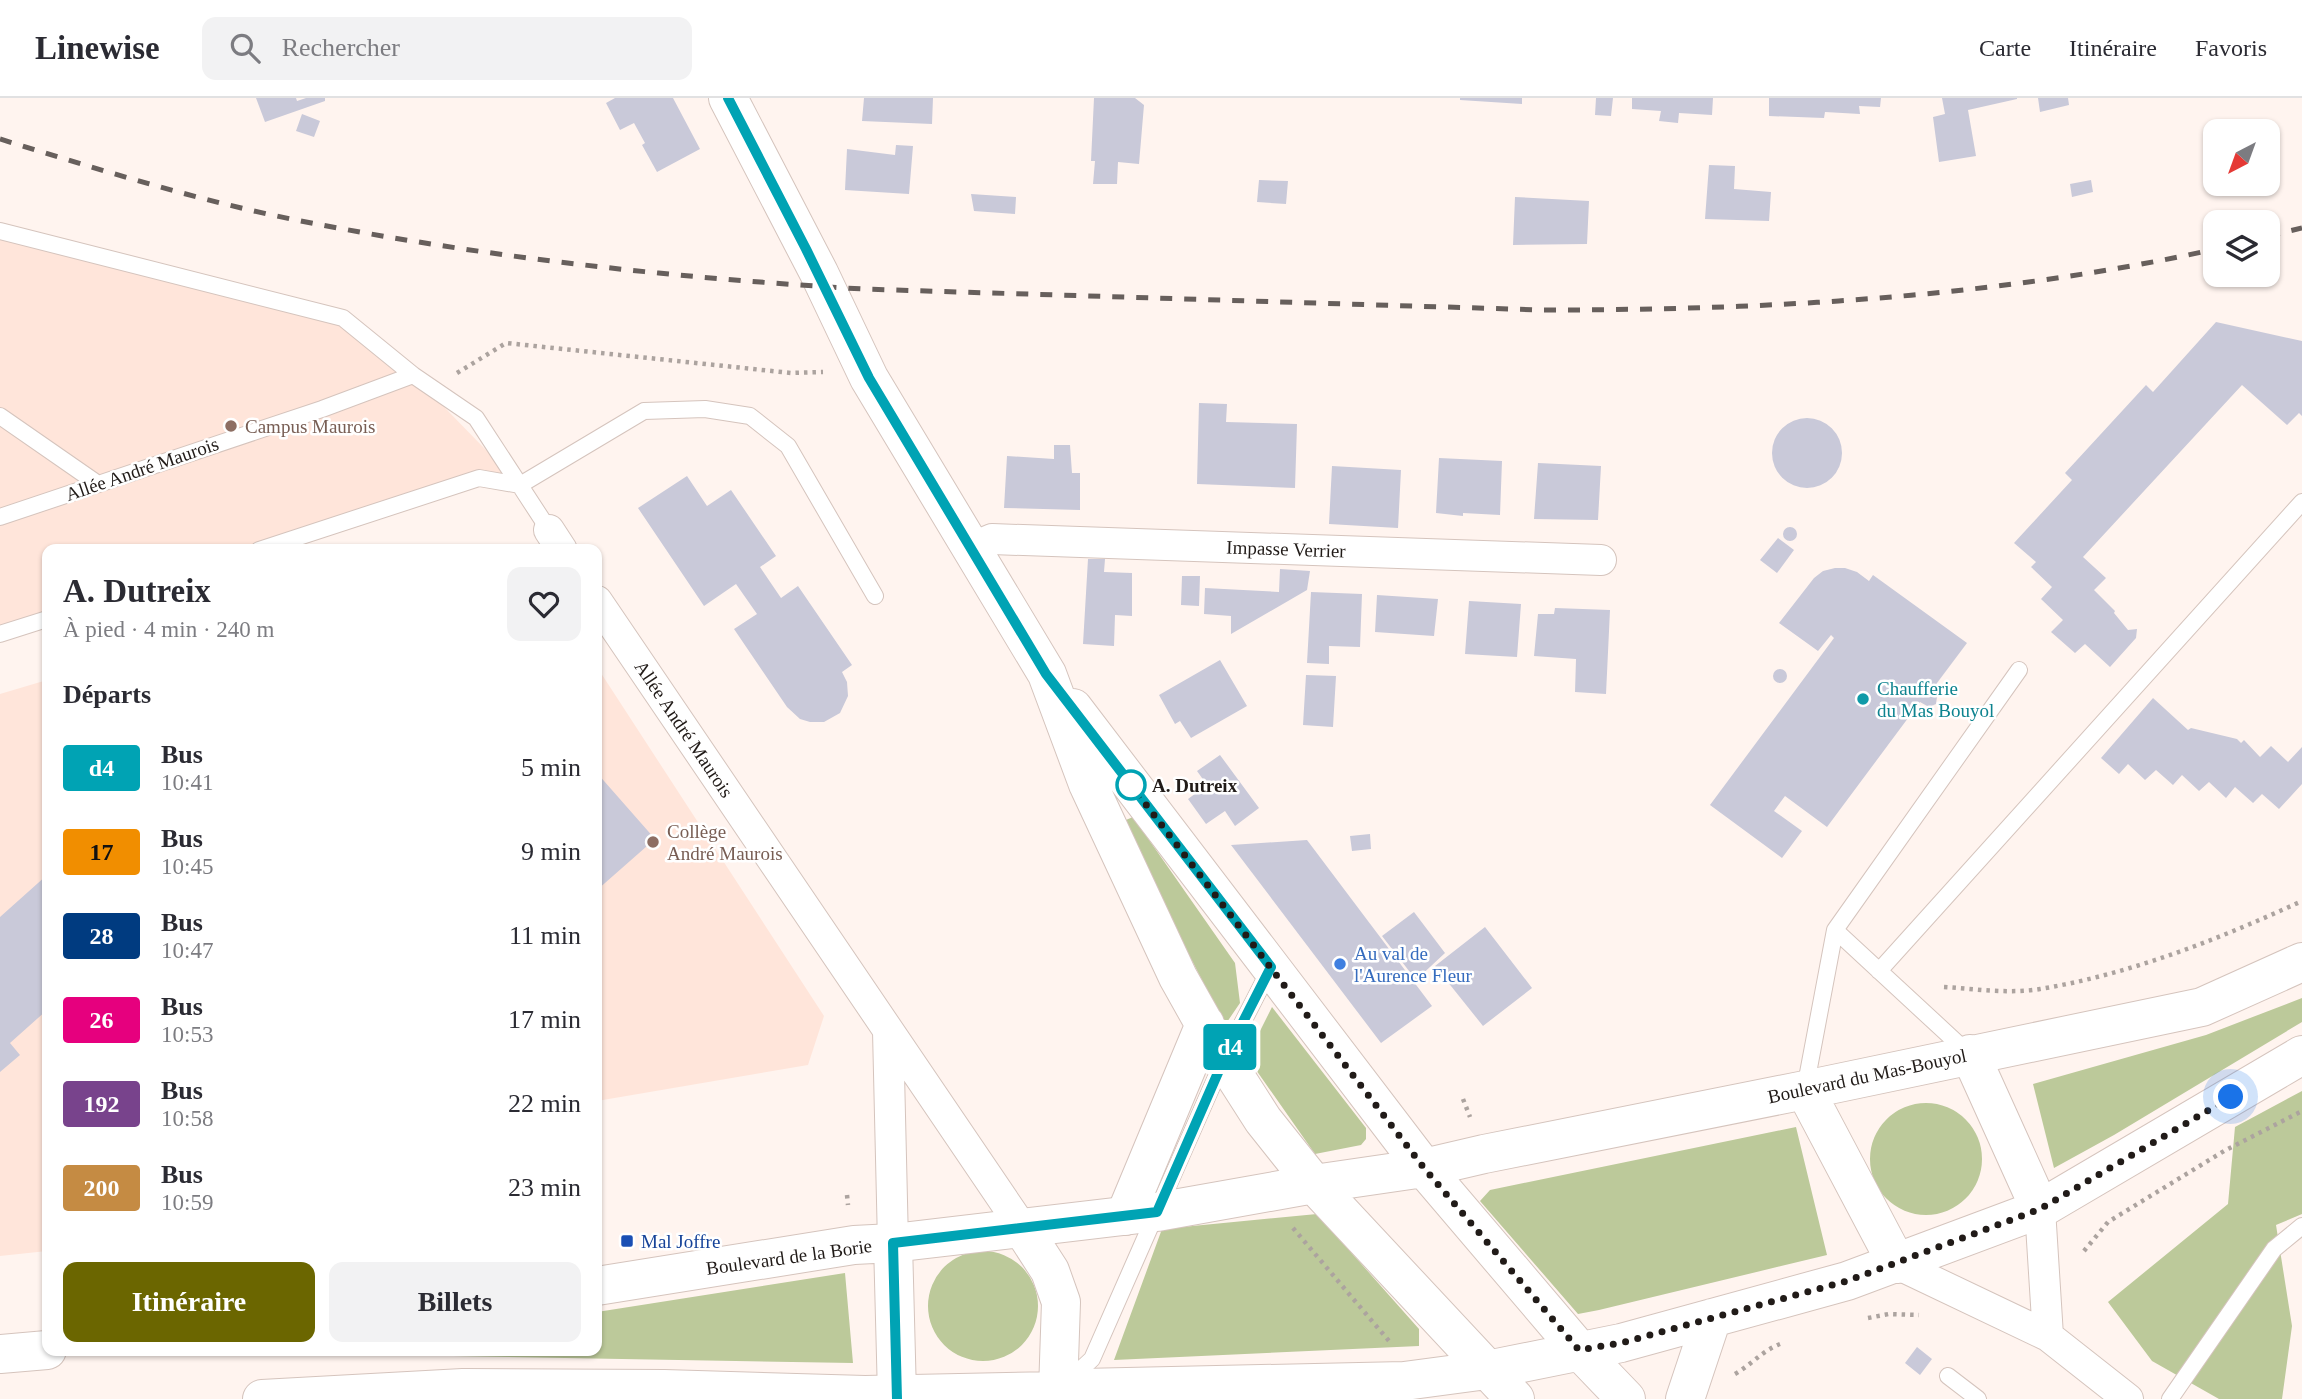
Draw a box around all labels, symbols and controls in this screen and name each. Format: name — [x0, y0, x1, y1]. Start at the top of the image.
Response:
search box — [202, 17, 692, 80]
icon: search — [226, 29, 264, 67]
text: Linewise — [35, 30, 160, 66]
text: Rechercher — [282, 33, 400, 62]
text: Carte — [1979, 35, 2031, 61]
text: Itinéraire — [2069, 35, 2157, 61]
text: Favoris — [2195, 35, 2267, 61]
north arrow — [2203, 119, 2280, 196]
map controls — [2203, 119, 2280, 287]
button: layers — [2203, 210, 2280, 287]
place label: Campus Maurois — [245, 416, 375, 437]
marker: Campus Maurois — [223, 418, 239, 434]
street label: Allée André Maurois — [63, 433, 221, 505]
street label: Impasse Verrier — [1226, 536, 1347, 562]
button: heart — [507, 567, 581, 641]
text: A. Dutreix — [63, 573, 211, 609]
text: À pied · 4 min · 240 m — [63, 617, 274, 642]
street label: Allée André Maurois — [630, 657, 738, 801]
place label: Chaufferie du Mas Bouyol — [1877, 678, 1994, 721]
text: Départs — [63, 680, 151, 709]
marker: Chaufferie du Mas Bouyol — [1855, 691, 1871, 707]
text: Bus — [161, 740, 203, 769]
text: 5 min — [521, 753, 581, 782]
text: d4 — [89, 755, 114, 781]
text: 10:41 — [161, 770, 213, 795]
marker: A. Dutreix — [1116, 770, 1146, 800]
place label: A. Dutreix — [1152, 775, 1238, 796]
place label: Collège André Maurois — [667, 821, 783, 864]
text: Bus — [161, 824, 203, 853]
marker: Collège André Maurois — [645, 834, 661, 850]
text: 9 min — [521, 837, 581, 866]
text: 17 — [90, 839, 114, 865]
text: 10:45 — [161, 854, 213, 879]
text: Bus — [161, 908, 203, 937]
text: 11 min — [509, 921, 581, 950]
text: 28 — [90, 923, 114, 949]
text: 10:47 — [161, 938, 213, 963]
place label: Au val de l'Aurence Fleur — [1354, 943, 1473, 986]
marker: Au val de l'Aurence Fleur — [1332, 956, 1348, 972]
text: Bus — [161, 992, 203, 1021]
text: 17 min — [508, 1005, 581, 1034]
text: 26 — [90, 1007, 114, 1033]
text: 10:53 — [161, 1022, 213, 1047]
line badge: d4 — [1198, 1024, 1262, 1070]
text: d4 — [1217, 1034, 1243, 1060]
street label: Boulevard du Mas-Bouyol — [1766, 1045, 1968, 1107]
text: Bus — [161, 1076, 203, 1105]
your location — [2213, 1079, 2248, 1114]
text: 22 min — [508, 1089, 581, 1118]
text: 192 — [84, 1091, 120, 1117]
text: 10:58 — [161, 1106, 213, 1131]
text: Bus — [161, 1160, 203, 1189]
text: 23 min — [508, 1173, 581, 1202]
text: 200 — [84, 1175, 120, 1201]
text: 10:59 — [161, 1190, 213, 1215]
place label: Mal Joffre — [641, 1231, 720, 1252]
marker: Mal Joffre — [619, 1233, 635, 1249]
street label: Boulevard de la Borie — [705, 1235, 873, 1279]
button: Itinéraire — [63, 1262, 315, 1342]
button: Billets — [329, 1262, 581, 1342]

